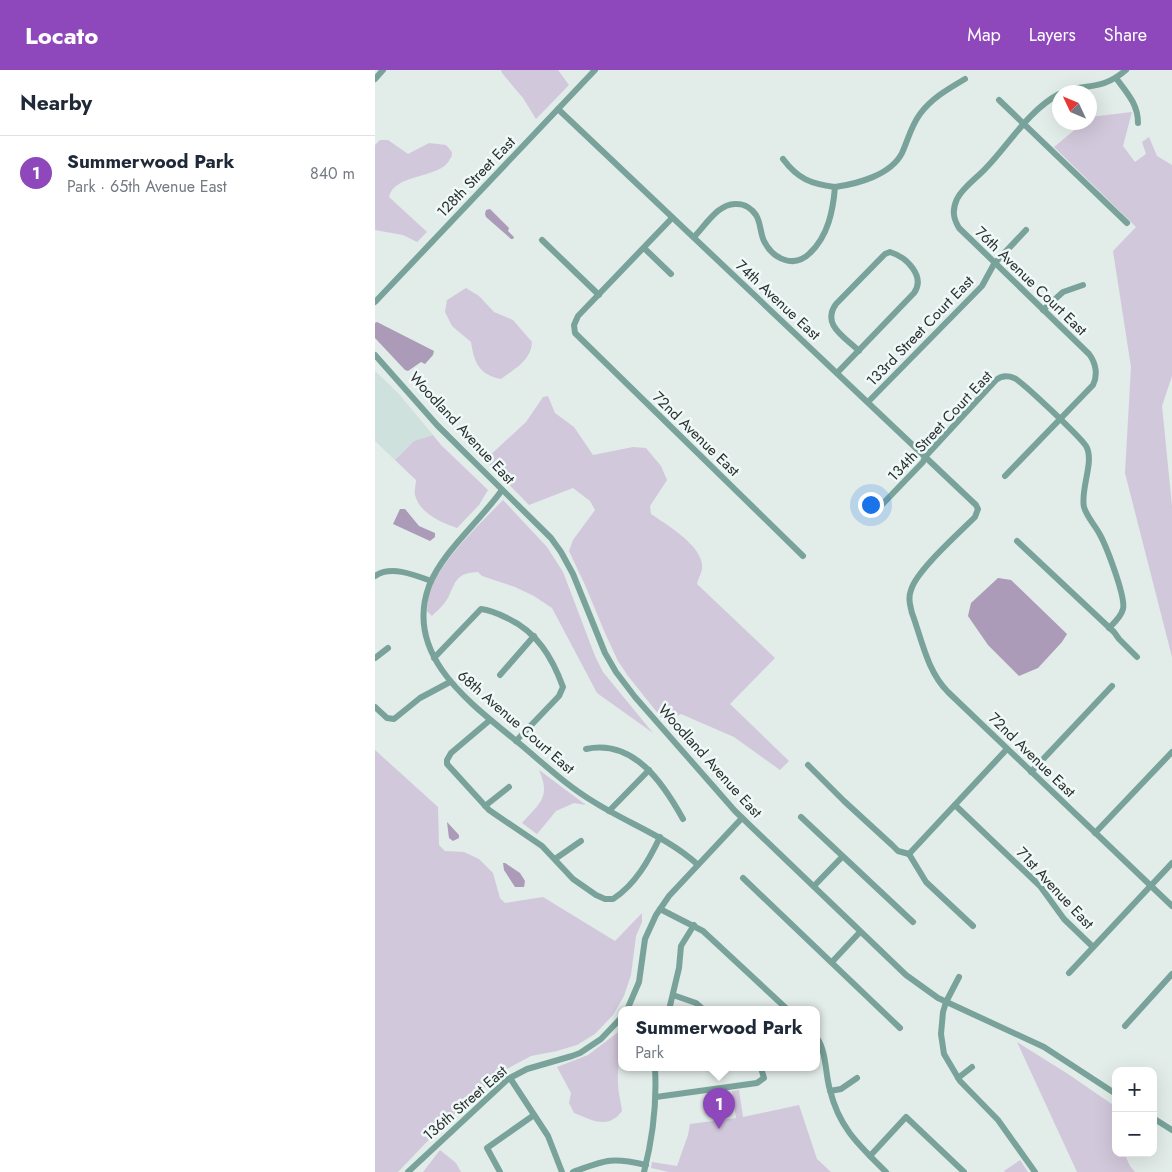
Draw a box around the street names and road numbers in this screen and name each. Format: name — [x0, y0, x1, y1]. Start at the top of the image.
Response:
street label: 128th Street East — [432, 131, 521, 222]
street label: 76th Avenue Court East — [970, 222, 1092, 341]
street label: 74th Avenue East — [731, 255, 826, 345]
street label: 133rd Street Court East — [861, 270, 979, 391]
street label: 134th Street Court East — [883, 365, 998, 486]
street label: Woodland Avenue East — [404, 367, 520, 489]
street label: 72nd Avenue East — [647, 387, 745, 482]
street label: 68th Avenue Court East — [453, 665, 580, 779]
street label: Woodland Avenue East — [653, 699, 767, 823]
street label: 72nd Avenue East — [983, 708, 1081, 803]
street label: 71st Avenue East — [1011, 842, 1099, 934]
street label: 136th Street East — [418, 1060, 512, 1146]

